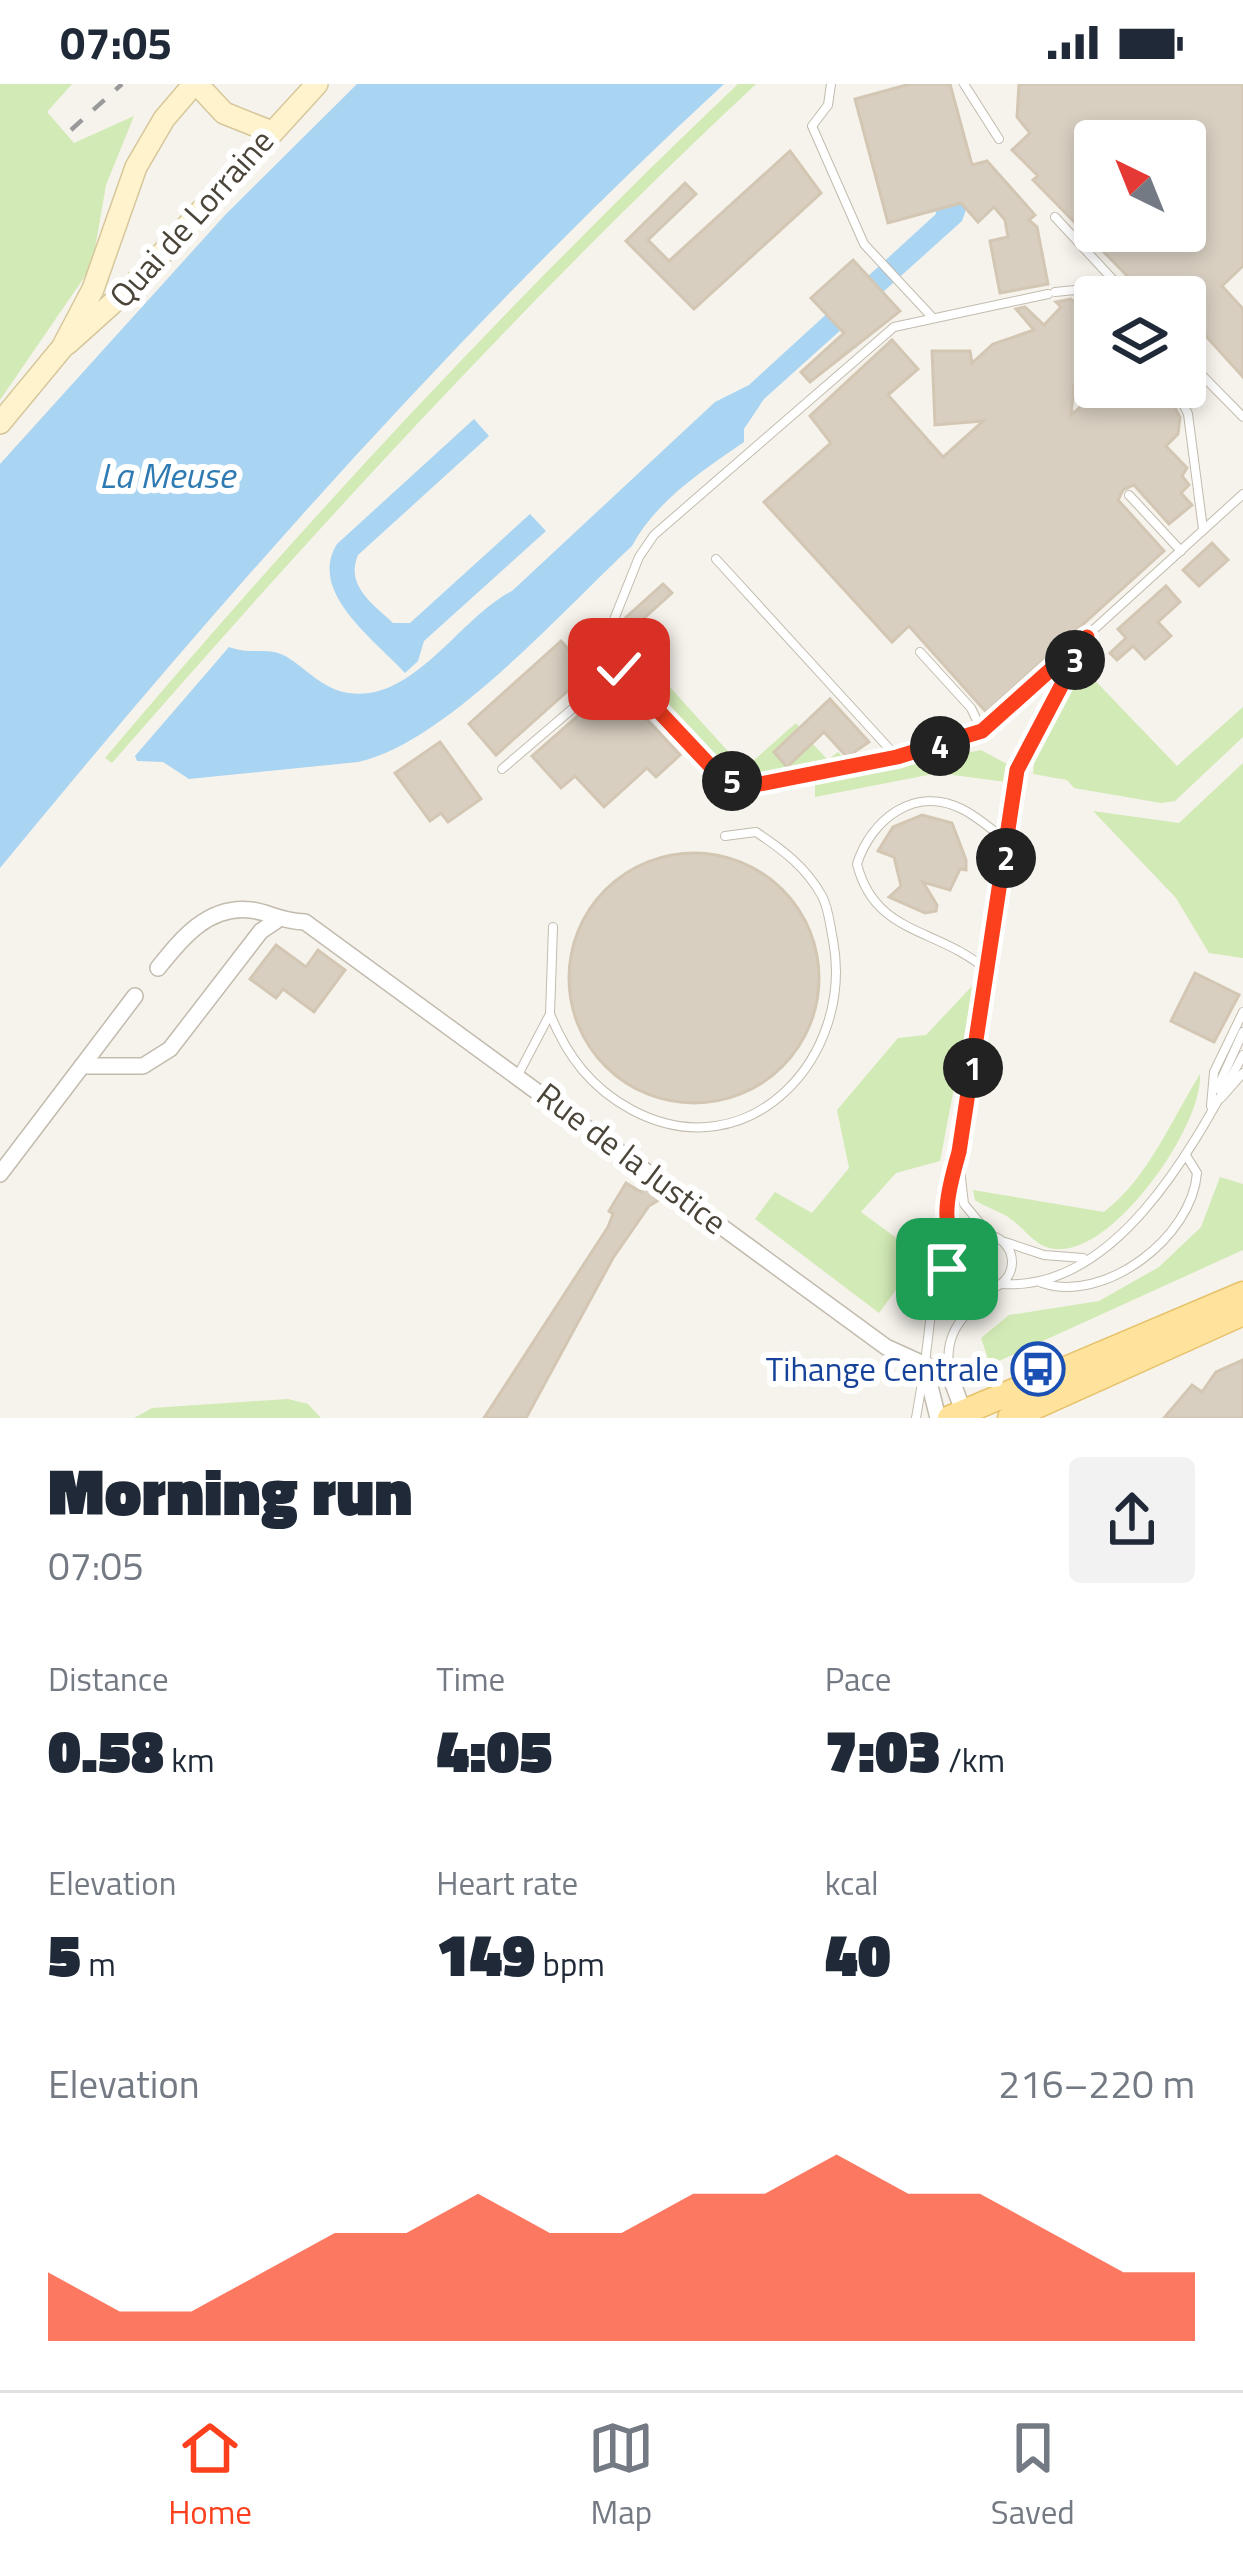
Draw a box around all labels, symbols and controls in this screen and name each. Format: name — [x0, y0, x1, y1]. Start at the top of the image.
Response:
text: 07:05 — [60, 8, 172, 76]
street label: Quai de Lorraine — [97, 117, 285, 319]
north arrow — [1074, 120, 1206, 252]
map controls — [1074, 120, 1206, 408]
button: layers — [1074, 276, 1206, 408]
water label: La Meuse — [99, 447, 237, 502]
pin — [568, 618, 670, 720]
pin: 3 — [1045, 630, 1105, 690]
text: 3 — [1066, 635, 1084, 685]
icon: check — [586, 636, 652, 702]
pin: 4 — [910, 716, 970, 776]
text: 4 — [931, 721, 949, 771]
pin: 5 — [702, 751, 762, 811]
text: 5 — [723, 756, 741, 806]
pin: 2 — [976, 828, 1036, 888]
text: 2 — [997, 833, 1015, 883]
pin: 1 — [943, 1038, 1003, 1098]
text: 1 — [964, 1043, 982, 1093]
street label: Rue de la Justice — [526, 1070, 738, 1246]
pin — [896, 1218, 998, 1320]
icon: arrive — [914, 1236, 980, 1302]
bus stop icon: Tihange Centrale — [1010, 1341, 1066, 1397]
place label: Tihange Centrale — [766, 1344, 999, 1394]
text: Morning run — [48, 1440, 413, 1541]
button: share — [1069, 1457, 1195, 1583]
text: 07:05 — [48, 1536, 144, 1595]
text: Distance — [48, 1654, 169, 1704]
text: Time — [436, 1654, 505, 1704]
text: Pace — [825, 1654, 891, 1704]
text: 0.58 — [48, 1704, 164, 1795]
text: 4:05 — [436, 1704, 553, 1795]
text: 7:03 — [825, 1704, 941, 1795]
text: km — [164, 1735, 215, 1785]
text: /km — [941, 1735, 1005, 1785]
text: Elevation — [48, 1858, 176, 1908]
text: Heart rate — [436, 1858, 578, 1908]
text: kcal — [825, 1858, 879, 1908]
text: 5 — [48, 1908, 81, 1999]
text: 149 — [436, 1908, 535, 1999]
text: 40 — [825, 1908, 891, 1999]
text: m — [81, 1939, 116, 1989]
text: bpm — [535, 1939, 605, 1989]
text: Elevation — [48, 2054, 200, 2113]
text: 216–220 m — [998, 2054, 1195, 2113]
tab: Home — [168, 2415, 252, 2537]
tab: Map — [588, 2415, 654, 2537]
tab: Saved — [991, 2415, 1075, 2537]

